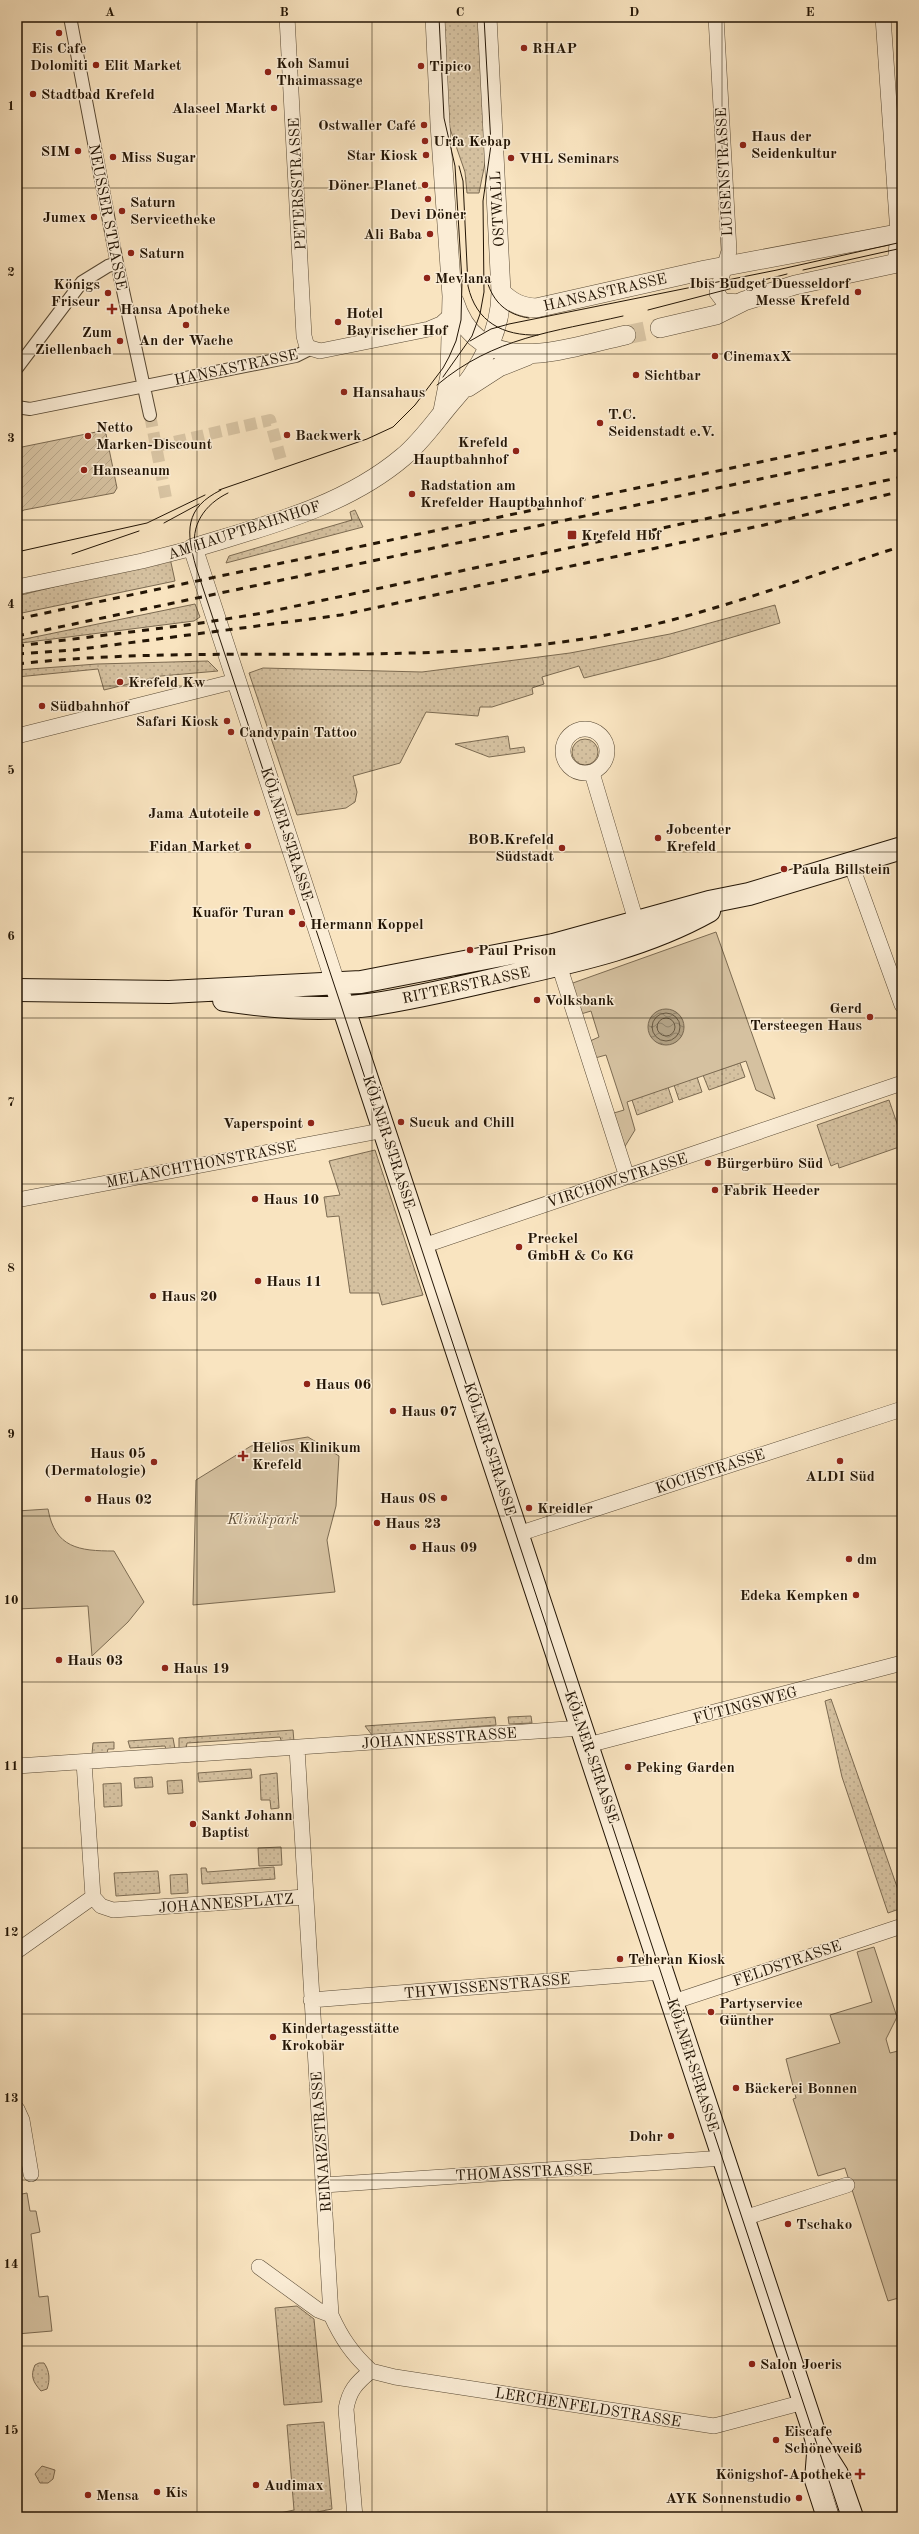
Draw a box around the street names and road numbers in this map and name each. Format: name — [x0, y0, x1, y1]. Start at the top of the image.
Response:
street label: LUISENSTRASSE — [715, 107, 736, 237]
street label: PETERSSTRASSE — [288, 117, 309, 251]
street label: NEUSSER STRASSE — [85, 143, 128, 292]
street label: OSTWALL — [489, 171, 508, 247]
street label: HANSASTRASSE — [542, 272, 669, 315]
street label: HANSASTRASSE — [173, 348, 300, 389]
street label: AM HAUPTBAHNHOF — [166, 500, 323, 563]
street label: KÖLNER STRASSE — [257, 765, 317, 903]
street label: RITTERSTRASSE — [401, 966, 532, 1007]
street label: KÖLNER STRASSE — [359, 1073, 419, 1211]
street label: MELANCHTHONSTRASSE — [105, 1140, 298, 1191]
street label: VIRCHOWSTRASSE — [545, 1152, 689, 1211]
street label: KÖLNER STRASSE — [460, 1380, 520, 1518]
street label: KOCHSTRASSE — [654, 1448, 767, 1497]
street label: FÜTINGSWEG — [691, 1682, 799, 1728]
street label: KÖLNER STRASSE — [561, 1688, 623, 1826]
street label: JOHANNESSTRASSE — [361, 1727, 517, 1752]
street label: JOHANNESPLATZ — [158, 1892, 294, 1917]
street label: FELDSTRASSE — [731, 1939, 844, 1990]
street label: THYWISSENSTRASSE — [403, 1973, 571, 2002]
street label: KÖLNER STRASSE — [663, 1996, 723, 2134]
street label: REINARZSTRASSE — [310, 2071, 335, 2213]
street label: THOMASSTRASSE — [455, 2162, 593, 2185]
street label: LERCHENFELDSTRASSE — [494, 2386, 682, 2431]

